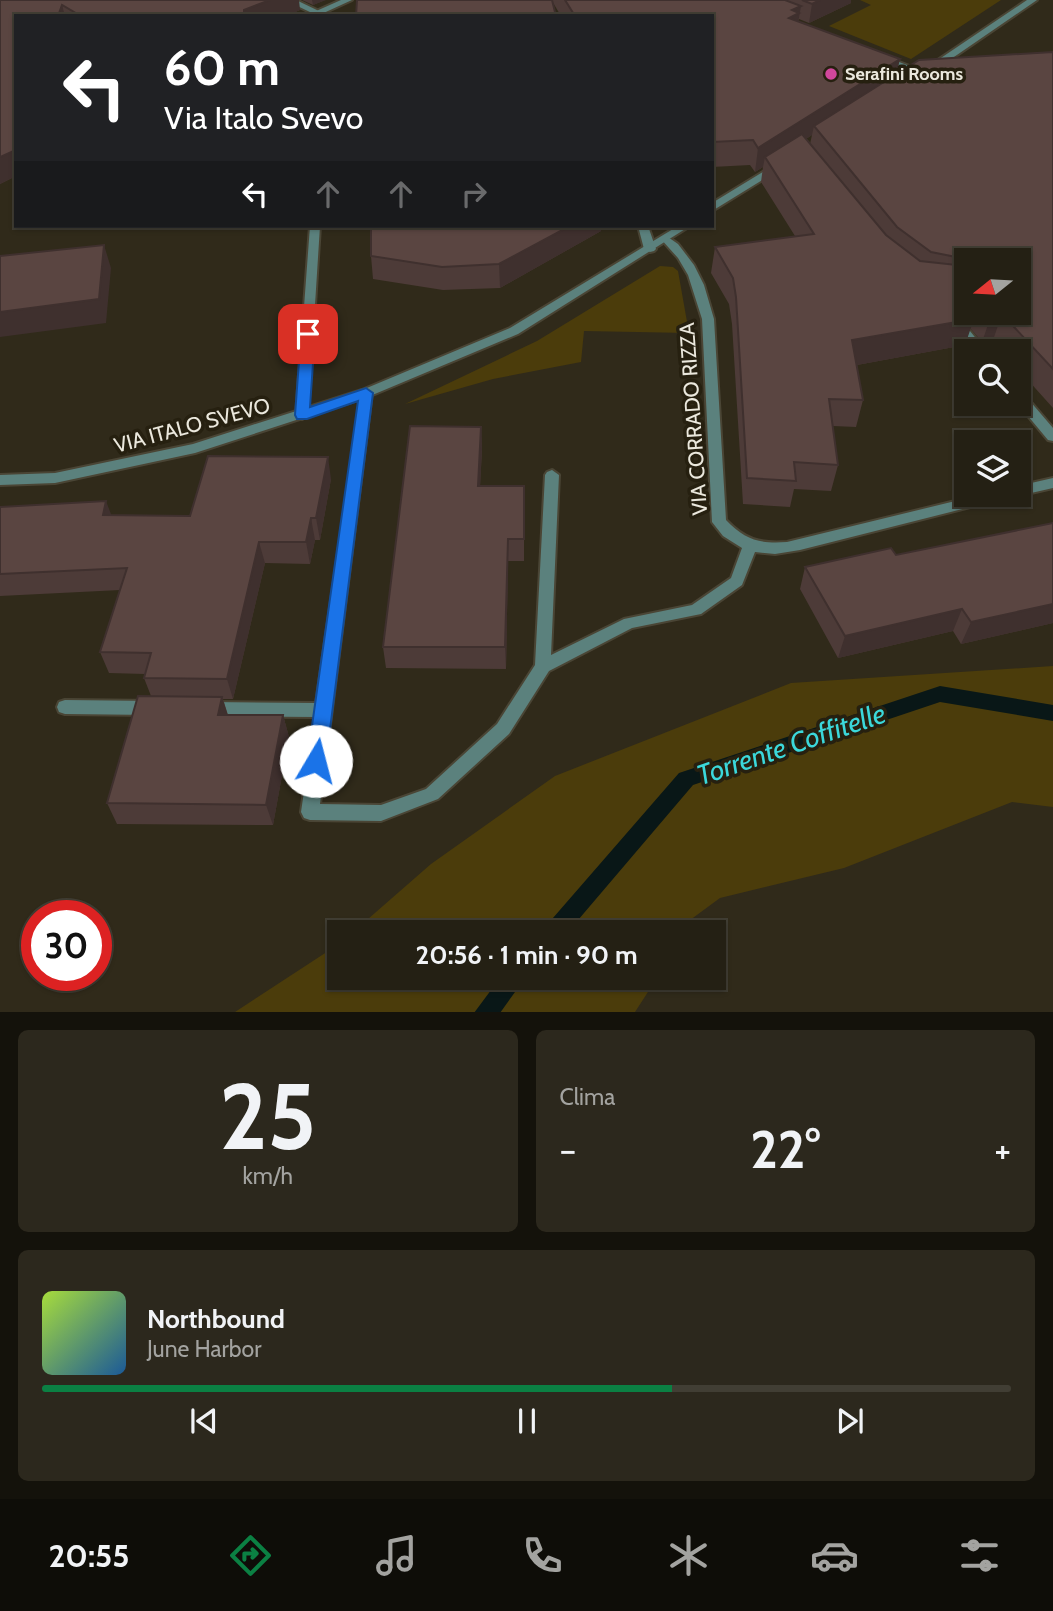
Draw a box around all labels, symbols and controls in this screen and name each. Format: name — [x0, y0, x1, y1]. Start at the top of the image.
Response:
text: 60 m — [164, 38, 280, 97]
icon: left — [49, 42, 140, 133]
place label: Serafini Rooms — [845, 63, 963, 85]
marker: Serafini Rooms — [823, 66, 839, 82]
text: Via Italo Svevo — [164, 98, 363, 137]
icon: left — [236, 175, 274, 213]
icon: ahead — [309, 175, 347, 213]
icon: ahead — [382, 175, 420, 213]
icon: right — [455, 175, 493, 213]
north arrow — [954, 248, 1031, 326]
map controls — [954, 248, 1031, 507]
pin — [278, 304, 338, 364]
icon: arrive — [289, 315, 327, 353]
street label: VIA CORRADO RIZZA — [674, 322, 712, 516]
button: search — [954, 339, 1031, 416]
street label: VIA ITALO SVEVO — [111, 392, 273, 458]
button: layers — [954, 430, 1031, 507]
water label: Torrente Coffitelle — [692, 696, 890, 792]
position arrow — [279, 724, 353, 798]
speed limit sign: 30 — [21, 900, 112, 991]
text: 20:56 · 1 min · 90 m — [416, 939, 637, 971]
text: 25 — [219, 1061, 316, 1172]
text: Clima — [560, 1083, 615, 1111]
text: 22° — [750, 1118, 820, 1181]
text: − — [560, 1126, 576, 1173]
text: + — [994, 1126, 1011, 1173]
text: km/h — [243, 1162, 293, 1190]
text: Northbound — [147, 1303, 285, 1335]
text: June Harbor — [147, 1335, 261, 1363]
icon: previous — [185, 1402, 223, 1440]
icon: pause — [508, 1402, 546, 1440]
icon: next — [831, 1402, 869, 1440]
icon: directions — [226, 1531, 275, 1580]
icon: music — [372, 1531, 421, 1580]
icon: phone — [518, 1531, 567, 1580]
icon: climate — [664, 1531, 713, 1580]
icon: car — [810, 1531, 859, 1580]
icon: filters — [955, 1531, 1004, 1580]
text: 20:55 — [48, 1536, 129, 1575]

